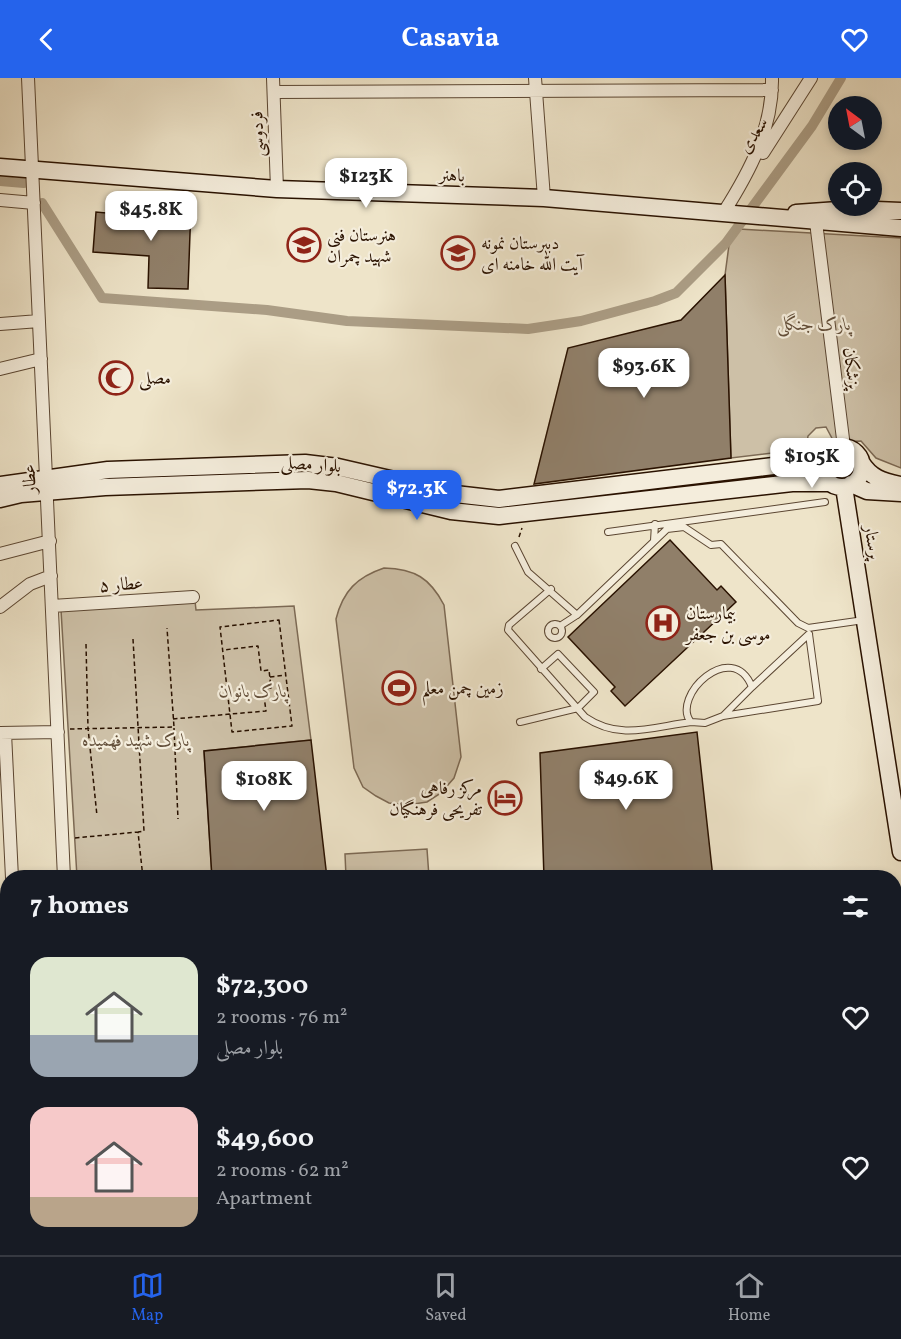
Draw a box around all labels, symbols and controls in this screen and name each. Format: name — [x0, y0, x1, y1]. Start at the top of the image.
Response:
text: Casavia — [402, 20, 499, 58]
icon: back — [30, 23, 63, 56]
icon: heart — [838, 23, 871, 56]
north arrow — [828, 96, 882, 150]
map controls — [828, 96, 882, 216]
street label: فردوسی — [245, 110, 272, 157]
street label: سعدی — [733, 113, 775, 159]
pin: $123K — [324, 158, 408, 209]
button: locate — [828, 162, 882, 216]
text: $123K — [339, 163, 393, 191]
street label: باهنر — [437, 163, 465, 189]
pin: $45.8K — [102, 191, 200, 242]
text: $45.8K — [119, 196, 183, 224]
place label: هنرستان فنی شهید چمران — [327, 224, 396, 270]
school or university icon: هنرستان فنی شهید چمران — [286, 227, 322, 263]
place label: دبیرستان نمونه آیت الله خامنه ای — [481, 232, 585, 278]
school or university icon: دبیرستان نمونه آیت الله خامنه ای — [440, 235, 476, 271]
park label: پارک جنگلی — [777, 312, 853, 338]
street label: پزشکان — [836, 346, 866, 392]
pin: $93.6K — [595, 348, 693, 399]
text: $93.6K — [612, 353, 676, 381]
mosque icon: مصلی — [98, 360, 134, 396]
place label: مصلی — [139, 367, 171, 392]
pin: $105K — [770, 438, 854, 489]
text: $105K — [784, 443, 840, 471]
street label: بلوار مصلی — [280, 451, 342, 480]
street label: عطار — [17, 463, 44, 496]
pin: $72.3K — [368, 470, 466, 521]
text: $72.3K — [387, 475, 447, 503]
street label: پرستار — [856, 521, 887, 563]
street label: عطار ۵ — [98, 571, 144, 599]
place label: بیمارستان موسی بن جعفر — [684, 602, 771, 648]
hospital icon: بیمارستان موسی بن جعفر — [645, 605, 681, 641]
sports icon: زمین چمن معلم — [381, 670, 417, 706]
place label: زمین چمن معلم — [422, 677, 504, 706]
park label: پارک بانوان — [219, 680, 289, 705]
park label: پارک شهید فهمیده — [82, 729, 191, 754]
pin: $49.6K — [577, 760, 675, 811]
pin: $108K — [222, 761, 306, 812]
text: $49.6K — [594, 765, 658, 793]
text: $108K — [236, 766, 292, 794]
place label: مرکز رفاهی تفریحی فرهنگیان — [389, 777, 483, 823]
hotel icon: مرکز رفاهی تفریحی فرهنگیان — [487, 780, 523, 816]
text: 7 homes — [30, 888, 129, 924]
icon: filters — [839, 890, 872, 923]
text: $72,300 — [216, 968, 308, 1004]
icon: home — [78, 981, 150, 1053]
icon: heart — [839, 1001, 872, 1034]
text: 2 rooms · 76 m² — [216, 1004, 348, 1032]
text: بلوار مصلی — [216, 1035, 283, 1063]
text: $49,600 — [216, 1121, 314, 1157]
icon: home — [78, 1131, 150, 1203]
icon: heart — [839, 1151, 872, 1184]
text: 2 rooms · 62 m² — [216, 1157, 349, 1185]
text: Apartment — [216, 1185, 312, 1213]
tab: Map — [131, 1269, 164, 1327]
tab: Saved — [425, 1269, 466, 1327]
tab: Home — [728, 1269, 770, 1327]

